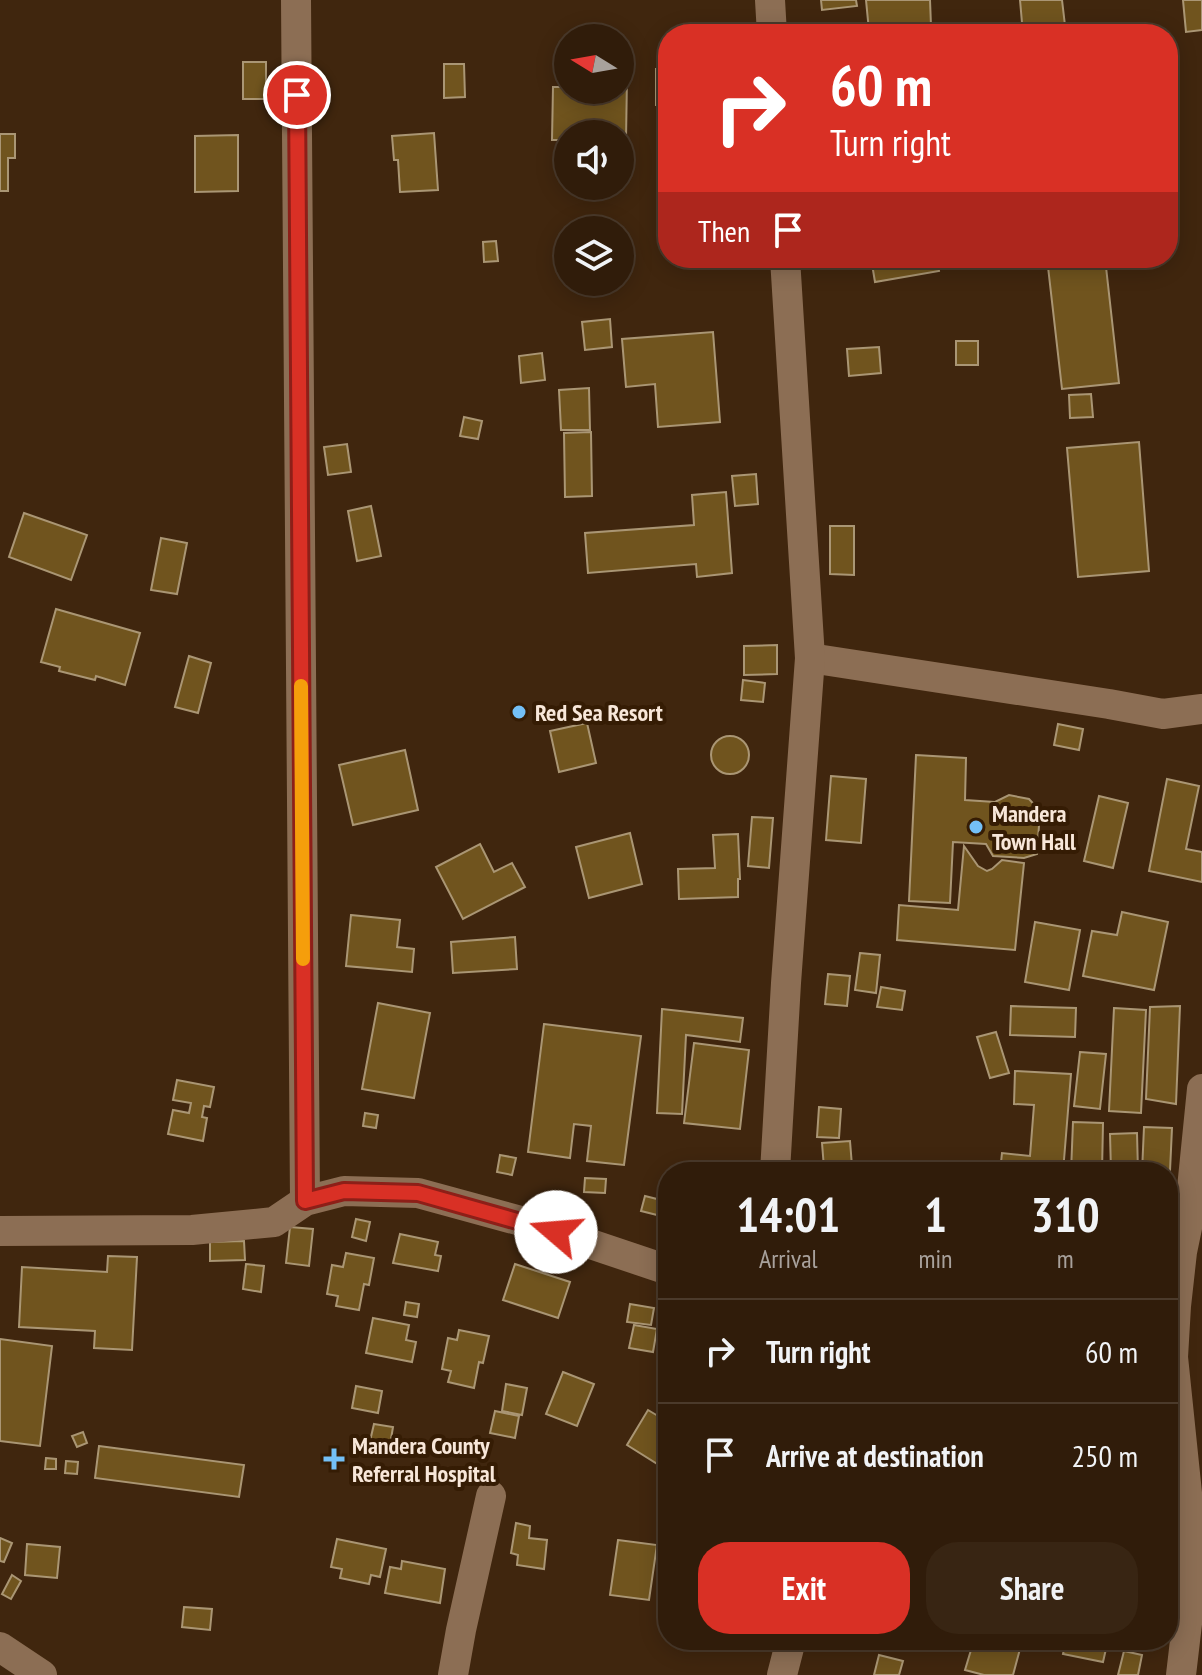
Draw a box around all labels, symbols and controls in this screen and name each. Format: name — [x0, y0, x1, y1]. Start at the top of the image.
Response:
north arrow — [554, 24, 634, 104]
map controls — [554, 24, 634, 296]
text: 60 m — [830, 49, 932, 121]
icon: right — [698, 56, 802, 160]
pin — [263, 61, 331, 129]
icon: arrive — [275, 73, 319, 117]
text: Turn right — [830, 119, 951, 166]
button: sound — [554, 120, 634, 200]
icon: arrive — [766, 208, 810, 252]
text: Then — [698, 211, 750, 250]
button: layers — [554, 216, 634, 296]
place label: Red Sea Resort — [535, 697, 663, 728]
marker: Red Sea Resort — [510, 703, 528, 721]
place label: Mandera Town Hall — [992, 798, 1076, 857]
marker: Mandera Town Hall — [967, 818, 985, 836]
text: 14:01 — [736, 1183, 840, 1245]
text: 1 — [924, 1183, 947, 1245]
text: 310 — [1031, 1183, 1100, 1245]
position arrow — [514, 1190, 598, 1274]
text: Arrival — [759, 1242, 818, 1275]
text: min — [918, 1242, 952, 1275]
text: m — [1057, 1242, 1074, 1275]
icon: right — [698, 1329, 742, 1373]
text: Turn right — [766, 1332, 870, 1371]
text: 60 m — [1085, 1332, 1138, 1371]
place label: Mandera County Referral Hospital — [352, 1430, 496, 1489]
icon: arrive — [698, 1433, 742, 1477]
text: Arrive at destination — [766, 1436, 984, 1475]
text: 250 m — [1072, 1436, 1138, 1475]
marker: Mandera County Referral Hospital — [323, 1448, 345, 1470]
button: Exit — [698, 1542, 910, 1634]
button: Share — [926, 1542, 1138, 1634]

